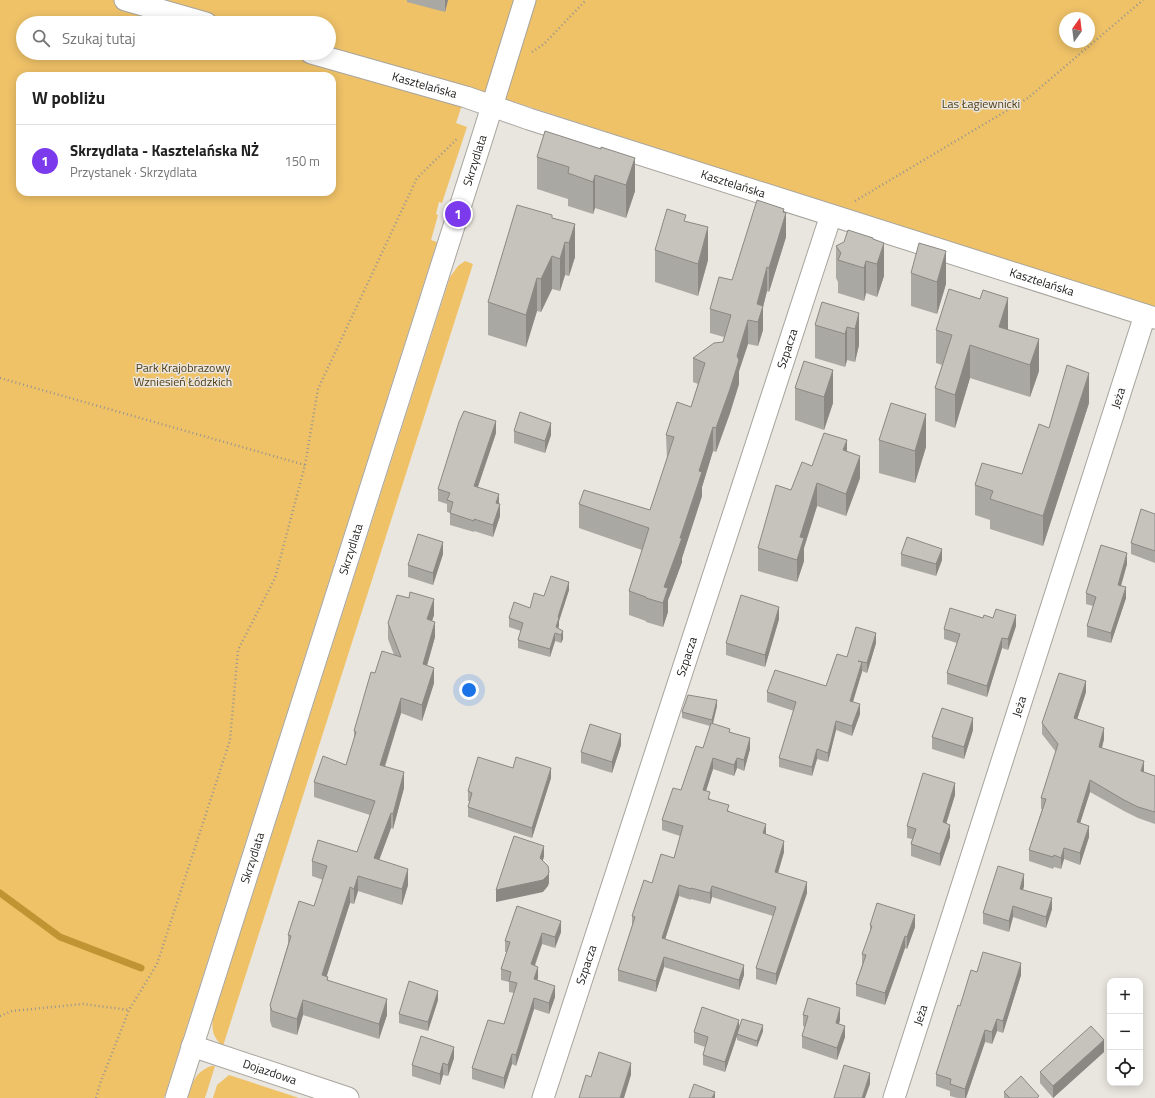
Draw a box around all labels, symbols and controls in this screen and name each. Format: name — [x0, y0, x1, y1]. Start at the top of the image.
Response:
north arrow — [1059, 12, 1095, 48]
search box — [16, 16, 336, 60]
icon: search — [30, 27, 52, 49]
text: Szukaj tutaj — [62, 27, 135, 50]
street label: Kasztelańska — [390, 66, 459, 103]
text: W pobliżu — [32, 85, 105, 111]
park label: Las Łagiewnicki — [942, 94, 1020, 113]
street label: Skrzydlata — [457, 132, 492, 188]
text: Skrzydlata - Kasztelańska NŻ — [70, 139, 259, 162]
text: 1 — [41, 151, 49, 171]
text: 150 m — [284, 151, 320, 171]
text: Przystanek · Skrzydlata — [70, 162, 197, 182]
street label: Kasztelańska — [699, 164, 768, 203]
pin: 1 — [445, 199, 471, 229]
street label: Kasztelańska — [1007, 262, 1077, 301]
street label: Szpacza — [771, 326, 802, 371]
park label: Park Krajobrazowy Wzniesień Łódzkich — [134, 358, 232, 391]
street label: Jeża — [1106, 385, 1130, 411]
street label: Skrzydlata — [333, 521, 368, 577]
street label: Szpacza — [671, 634, 702, 679]
your location — [459, 680, 479, 700]
street label: Jeża — [1007, 694, 1031, 719]
street label: Skrzydlata — [235, 830, 269, 886]
street label: Szpacza — [571, 942, 601, 987]
map controls — [1107, 978, 1143, 1086]
button: + — [1107, 978, 1143, 1014]
street label: Jeża — [908, 1002, 932, 1028]
button: − — [1107, 1014, 1143, 1050]
button: locate — [1107, 1050, 1143, 1086]
street label: Dojazdowa — [240, 1054, 299, 1089]

